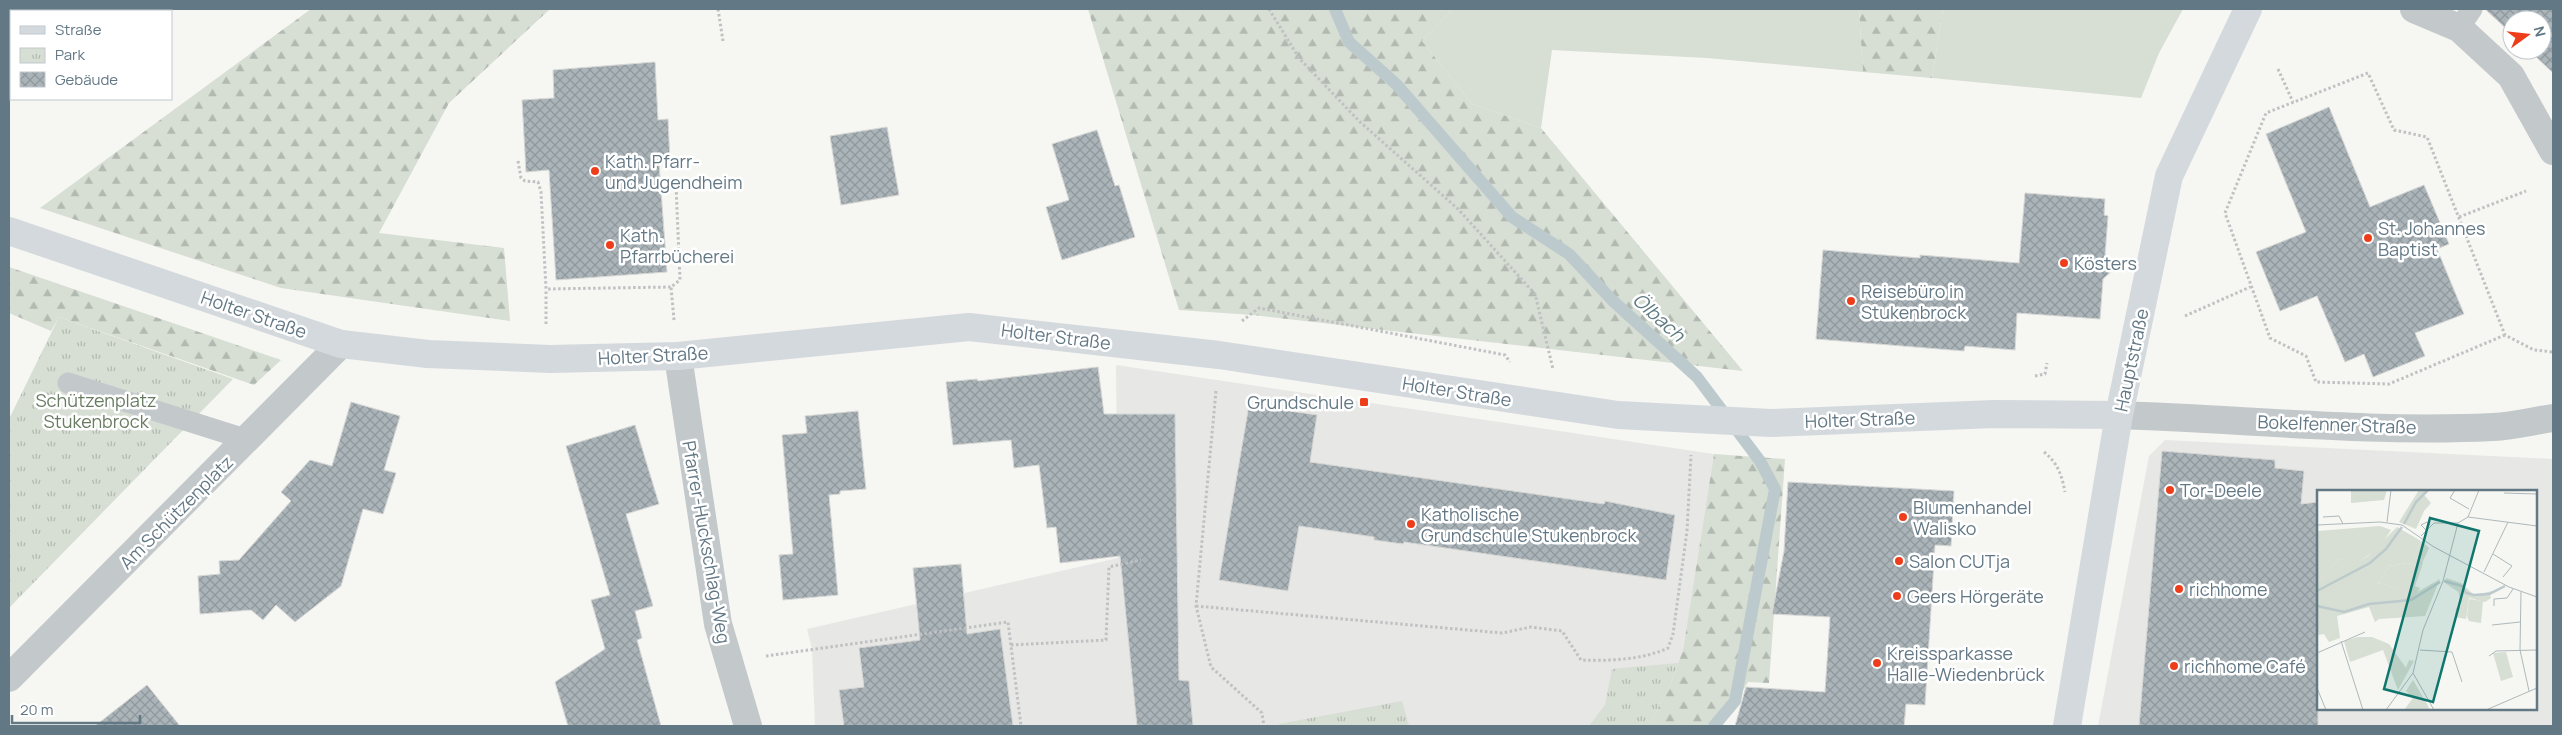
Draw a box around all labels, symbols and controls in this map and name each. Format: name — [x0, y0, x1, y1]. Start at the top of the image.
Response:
legend — [10, 10, 172, 100]
north arrow — [2502, 10, 2552, 60]
text: Straße — [55, 19, 102, 40]
text: N — [2530, 24, 2551, 39]
text: Park — [55, 44, 85, 65]
text: Gebäude — [55, 69, 118, 90]
place label: Kath. Pfarr- und Jugendheim — [605, 149, 743, 194]
marker: Kath. Pfarr- und Jugendheim — [589, 165, 601, 177]
place label: St. Johannes Baptist — [2378, 216, 2485, 261]
place label: Kath. Pfarrbücherei — [620, 223, 734, 268]
marker: St. Johannes Baptist — [2362, 232, 2374, 244]
marker: Kath. Pfarrbücherei — [604, 239, 616, 251]
place label: Kösters — [2074, 251, 2137, 275]
marker: Kösters — [2058, 257, 2070, 269]
place label: Reisebüro in Stukenbrock — [1861, 279, 1967, 324]
street label: Holter Straße — [198, 285, 310, 343]
water label: Ölbach — [1627, 287, 1691, 348]
marker: Reisebüro in Stukenbrock — [1845, 295, 1857, 307]
street label: Hauptstraße — [2108, 306, 2154, 414]
street label: Holter Straße — [1000, 317, 1112, 355]
street label: Holter Straße — [597, 340, 709, 370]
street label: Holter Straße — [1401, 371, 1513, 411]
park label: Schützenplatz Stukenbrock — [35, 388, 157, 433]
place label: Grundschule — [1247, 390, 1354, 414]
marker: Grundschule — [1358, 396, 1370, 408]
street label: Holter Straße — [1804, 405, 1916, 433]
street label: Bokelfenner Straße — [2257, 409, 2417, 439]
street label: Pfarrer-Huckschlag-Weg — [677, 439, 737, 645]
street label: Am Schützenplatz — [114, 450, 238, 574]
place label: Tor-Deele — [2180, 478, 2262, 502]
marker: Tor-Deele — [2164, 484, 2176, 496]
inset map — [2317, 490, 2537, 710]
place label: Blumenhandel Walisko — [1913, 495, 2032, 540]
place label: Katholische Grundschule Stukenbrock — [1421, 502, 1638, 547]
marker: Blumenhandel Walisko — [1897, 511, 1909, 523]
marker: Katholische Grundschule Stukenbrock — [1405, 518, 1417, 530]
place label: Salon CUTja — [1909, 549, 2010, 573]
marker: Salon CUTja — [1893, 555, 1905, 567]
place label: richhome — [2189, 577, 2267, 601]
marker: richhome — [2173, 583, 2185, 595]
place label: Geers Hörgeräte — [1907, 584, 2044, 608]
marker: Geers Hörgeräte — [1891, 590, 1903, 602]
place label: Kreissparkasse Halle-Wiedenbrück — [1887, 641, 2046, 686]
place label: richhome Café — [2184, 654, 2306, 678]
marker: Kreissparkasse Halle-Wiedenbrück — [1871, 657, 1883, 669]
marker: richhome Café — [2168, 660, 2180, 672]
scale bar — [12, 692, 140, 724]
text: 20 m — [20, 699, 53, 720]

